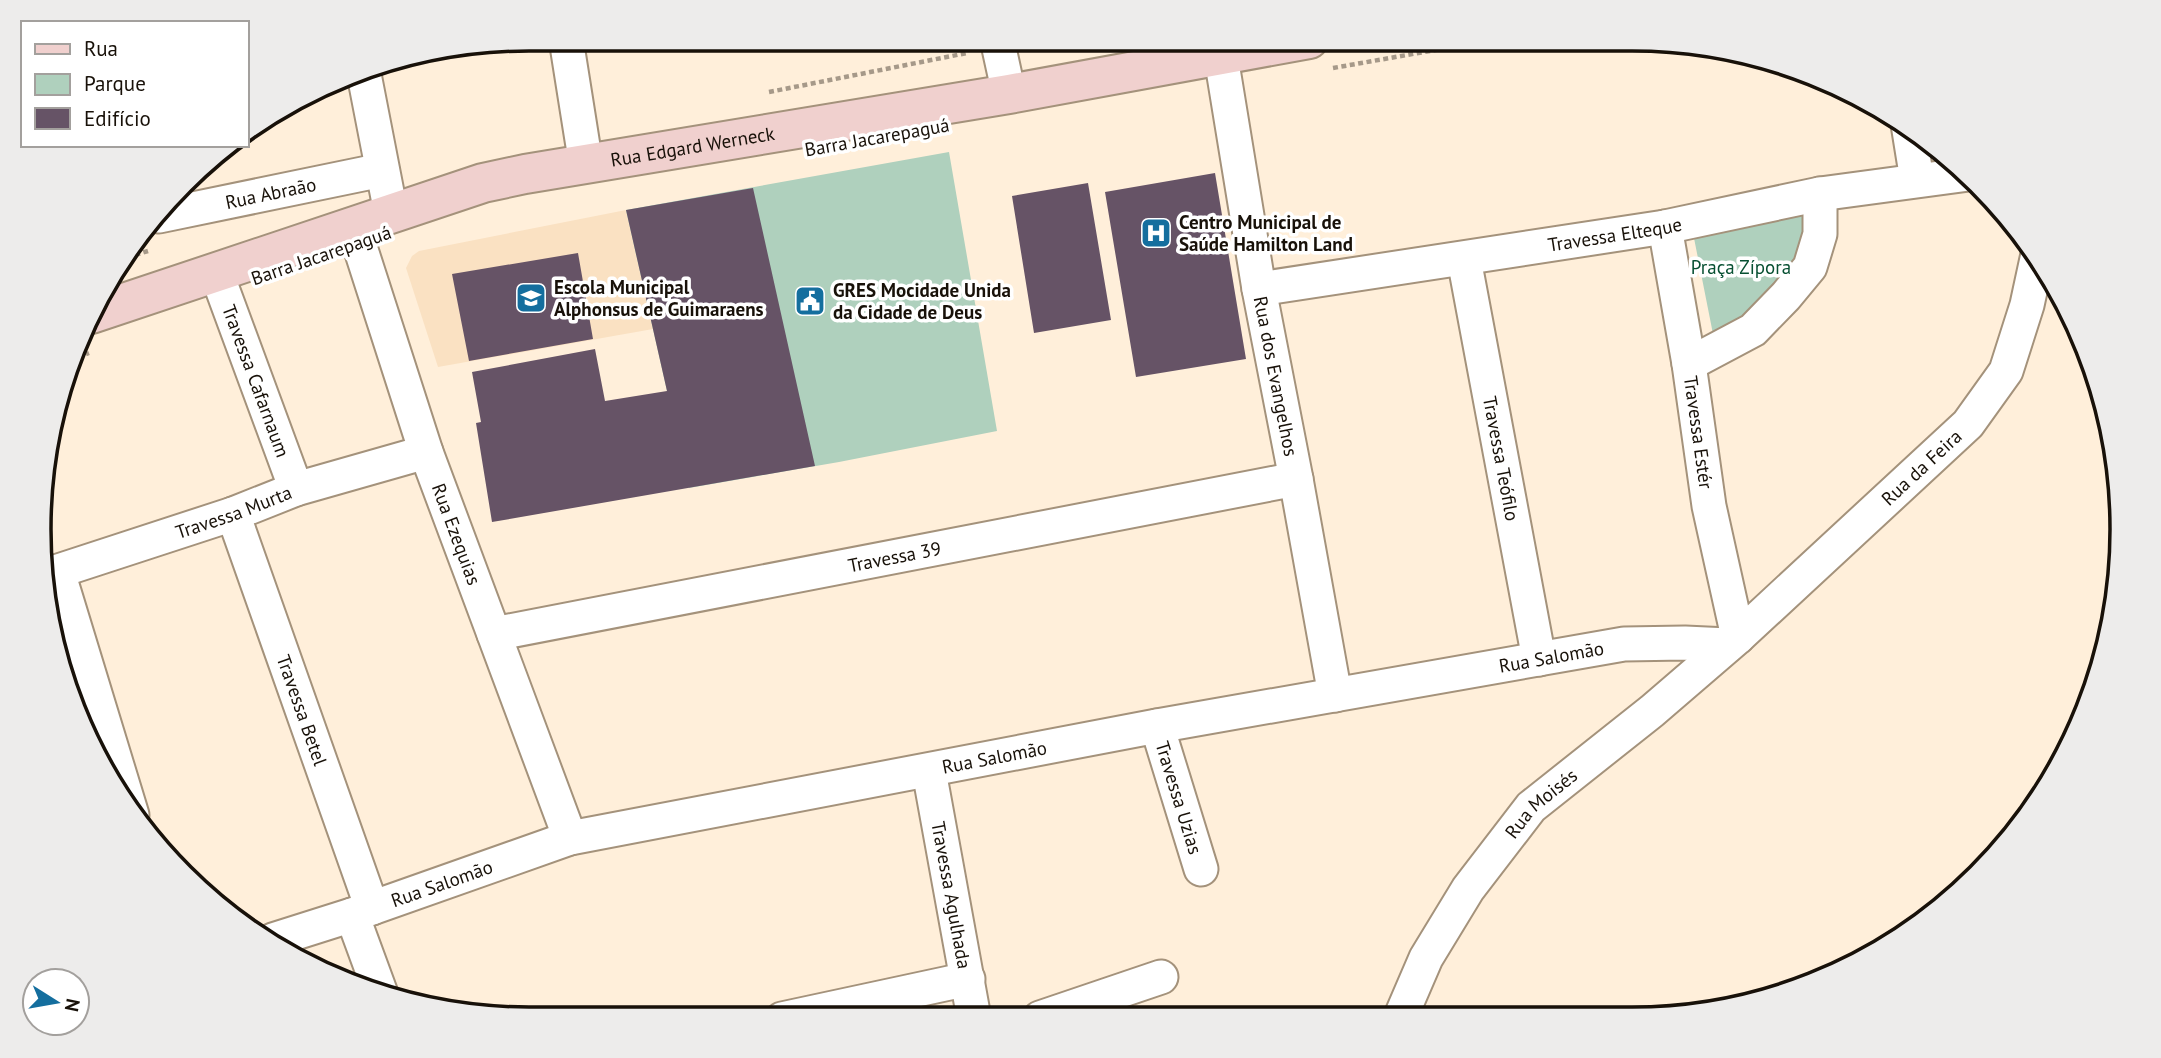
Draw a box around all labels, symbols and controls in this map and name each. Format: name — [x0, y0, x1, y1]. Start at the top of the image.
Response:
legend — [21, 21, 248, 147]
text: Rua — [84, 35, 118, 62]
text: Parque — [84, 70, 146, 97]
text: Edifício — [84, 105, 151, 132]
street label: Barra Jacarepaguá — [803, 112, 951, 162]
street label: Rua Edgard Werneck — [609, 121, 776, 172]
street label: Rua Abraão — [223, 172, 318, 214]
place label: Centro Municipal de Saúde Hamilton Land — [1179, 210, 1353, 256]
street label: Travessa Elteque — [1546, 212, 1684, 257]
hospital icon: Centro Municipal de Saúde Hamilton Land — [1139, 216, 1173, 250]
street label: Barra Jacarepaguá — [248, 220, 394, 290]
park label: Praça Zípora — [1691, 255, 1791, 279]
place label: Escola Municipal Alphonsus de Guimaraens — [554, 275, 764, 321]
place label: GRES Mocidade Unida da Cidade de Deus — [833, 278, 1011, 324]
school or university icon: Escola Municipal Alphonsus de Guimaraens — [514, 281, 548, 315]
public building icon: GRES Mocidade Unida da Cidade de Deus — [793, 284, 827, 318]
street label: Rua dos Evangelhos — [1249, 294, 1303, 458]
street label: Travessa Cafarnaum — [217, 301, 295, 461]
street label: Travessa Estér — [1679, 374, 1719, 491]
street label: Travessa Teófilo — [1478, 394, 1525, 523]
street label: Rua da Feira — [1876, 424, 1966, 510]
street label: Travessa Murta — [172, 480, 295, 544]
street label: Rua Ezequias — [427, 480, 486, 588]
street label: Travessa 39 — [846, 536, 943, 577]
street label: Rua Salomão — [1497, 636, 1606, 678]
street label: Travessa Betel — [272, 652, 333, 769]
street label: Rua Salomão — [940, 735, 1049, 779]
street label: Travessa Uzias — [1150, 738, 1208, 857]
street label: Rua Moisés — [1499, 763, 1582, 843]
street label: Travessa Agulhada — [926, 819, 977, 971]
street label: Rua Salomão — [388, 854, 496, 912]
north arrow — [21, 967, 91, 1037]
text: N — [60, 997, 86, 1014]

